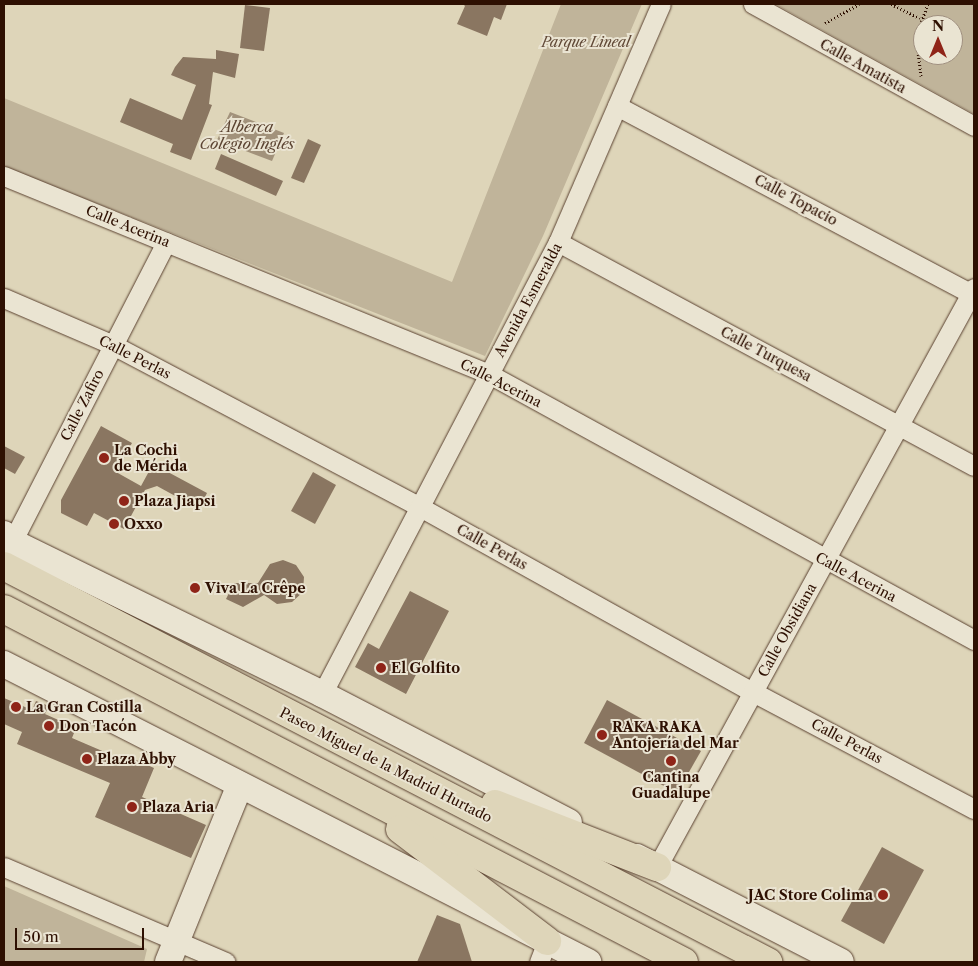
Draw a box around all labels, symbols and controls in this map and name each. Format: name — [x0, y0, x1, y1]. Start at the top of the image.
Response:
north arrow — [913, 15, 963, 65]
text: N — [932, 17, 944, 35]
park label: Parque Lineal — [541, 34, 631, 50]
street label: Calle Amatista — [817, 35, 909, 97]
water label: Alberca Colegio Inglés — [199, 117, 295, 152]
street label: Calle Topacio — [751, 171, 841, 229]
street label: Calle Acerina — [83, 201, 173, 251]
street label: Avenida Esmeralda — [491, 240, 565, 360]
street label: Calle Turquesa — [718, 323, 814, 385]
street label: Calle Perlas — [96, 332, 174, 382]
street label: Calle Acerina — [457, 355, 545, 411]
street label: Calle Zafiro — [57, 366, 107, 444]
place label: La Cochi de Mérida — [114, 442, 187, 474]
marker: La Cochi de Mérida — [98, 452, 110, 464]
place label: Plaza Jiapsi — [134, 493, 216, 509]
marker: Plaza Jiapsi — [118, 495, 130, 507]
place label: Oxxo — [124, 516, 163, 532]
marker: Oxxo — [108, 518, 120, 530]
street label: Calle Perlas — [454, 521, 530, 573]
street label: Calle Acerina — [812, 549, 900, 605]
place label: Viva La Crêpe — [205, 580, 306, 596]
street label: Calle Obsidiana — [754, 580, 820, 680]
marker: Viva La Crêpe — [189, 582, 201, 594]
place label: El Golfito — [391, 660, 460, 676]
marker: El Golfito — [375, 662, 387, 674]
place label: La Gran Costilla — [26, 699, 142, 715]
marker: La Gran Costilla — [10, 701, 22, 713]
street label: Paseo Miguel de la Madrid Hurtado — [277, 704, 495, 826]
street label: Calle Perlas — [808, 715, 886, 767]
place label: Don Tacón — [59, 718, 137, 734]
place label: RAKA RAKA Antojería del Mar — [612, 719, 739, 752]
marker: Don Tacón — [43, 720, 55, 732]
marker: RAKA RAKA Antojería del Mar — [596, 729, 608, 741]
place label: Plaza Abby — [97, 751, 177, 767]
marker: Plaza Abby — [81, 753, 93, 765]
marker: Cantina Guadalupe — [665, 755, 677, 767]
place label: Cantina Guadalupe — [632, 769, 710, 802]
place label: Plaza Aria — [142, 799, 215, 815]
marker: Plaza Aria — [126, 801, 138, 813]
place label: JAC Store Colima — [748, 887, 873, 903]
marker: JAC Store Colima — [877, 889, 889, 901]
scale bar — [18, 918, 146, 950]
text: 50 m — [23, 927, 59, 946]

